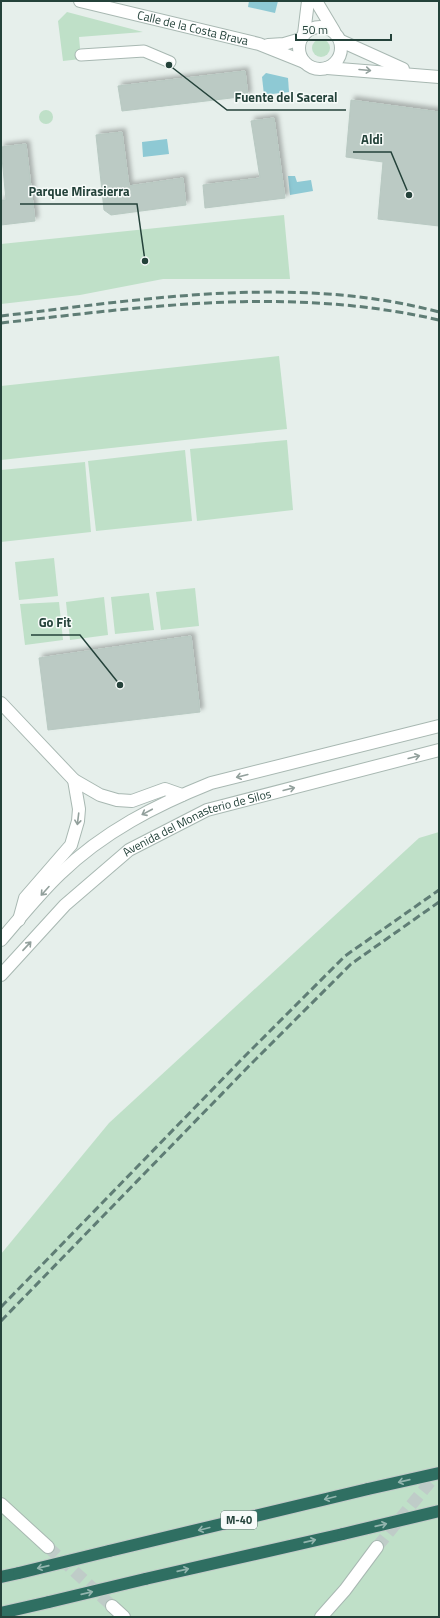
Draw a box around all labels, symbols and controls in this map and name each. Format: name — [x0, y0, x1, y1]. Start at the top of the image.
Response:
street label: Calle de la Costa Brava — [135, 5, 250, 50]
scale bar — [296, 16, 391, 42]
text: 50 m — [302, 20, 328, 39]
one-way arrow — [359, 67, 372, 74]
callout: Fuente del Saceral — [227, 85, 346, 110]
text: Fuente del Saceral — [234, 87, 338, 107]
callout: Aldi — [353, 127, 391, 152]
text: Aldi — [361, 129, 383, 149]
callout: Parque Mirasierra — [20, 179, 137, 204]
text: Parque Mirasierra — [28, 181, 130, 201]
callout: Go Fit — [31, 610, 80, 635]
text: Go Fit — [39, 612, 72, 632]
one-way arrow — [408, 752, 421, 760]
one-way arrow — [236, 772, 249, 780]
street label: Avenida del Monasterio de Silos — [118, 784, 274, 861]
one-way arrow — [282, 785, 295, 792]
one-way arrow — [141, 809, 153, 816]
one-way arrow — [74, 812, 82, 825]
one-way arrow — [40, 886, 49, 896]
one-way arrow — [23, 941, 32, 951]
one-way arrow — [398, 1478, 411, 1485]
one-way arrow — [324, 1495, 337, 1502]
road number: M-40 — [221, 1511, 257, 1529]
one-way arrow — [374, 1520, 387, 1528]
one-way arrow — [198, 1525, 211, 1533]
one-way arrow — [303, 1537, 316, 1545]
one-way arrow — [37, 1563, 50, 1571]
one-way arrow — [176, 1566, 189, 1574]
one-way arrow — [80, 1588, 93, 1596]

